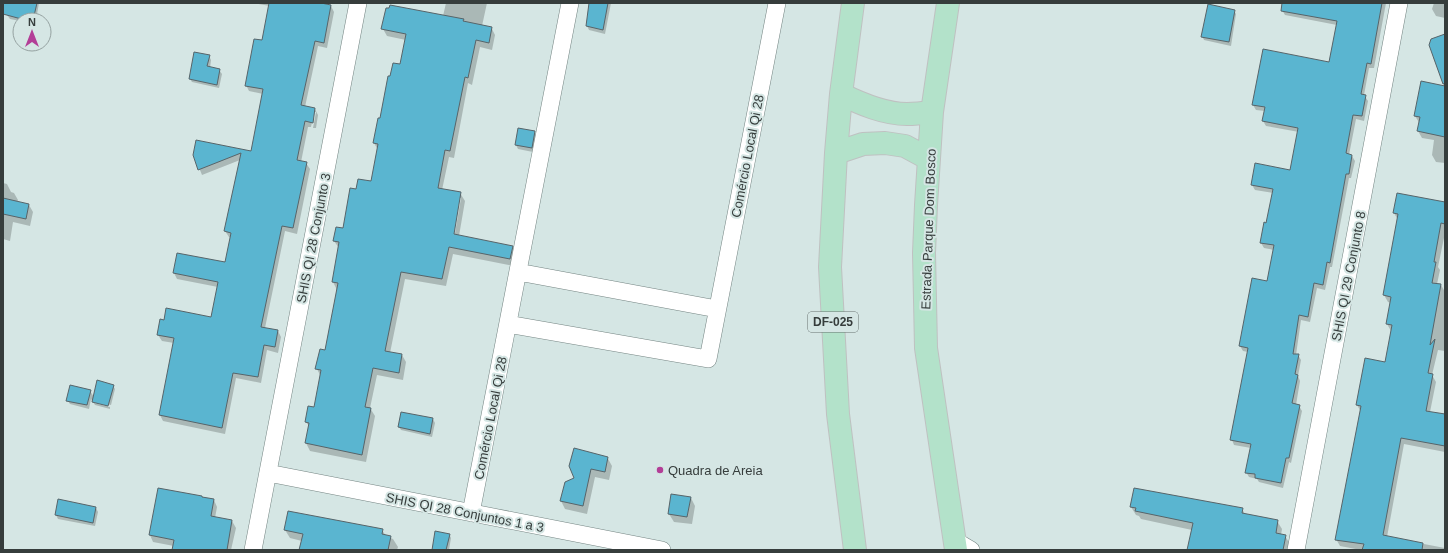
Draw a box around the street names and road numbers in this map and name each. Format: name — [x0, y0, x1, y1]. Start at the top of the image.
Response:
street label: Comércio Local Qi 28 — [728, 93, 767, 219]
street label: Estrada Parque Dom Bosco — [918, 148, 939, 310]
street label: SHIS QI 28 Conjunto 3 — [294, 172, 333, 304]
street label: SHIS QI 29 Conjunto 8 — [1329, 210, 1368, 342]
road number: DF-025 — [808, 312, 858, 332]
street label: Comércio Local Qi 28 — [471, 355, 510, 481]
street label: SHIS QI 28 Conjuntos 1 a 3 — [385, 490, 545, 535]

